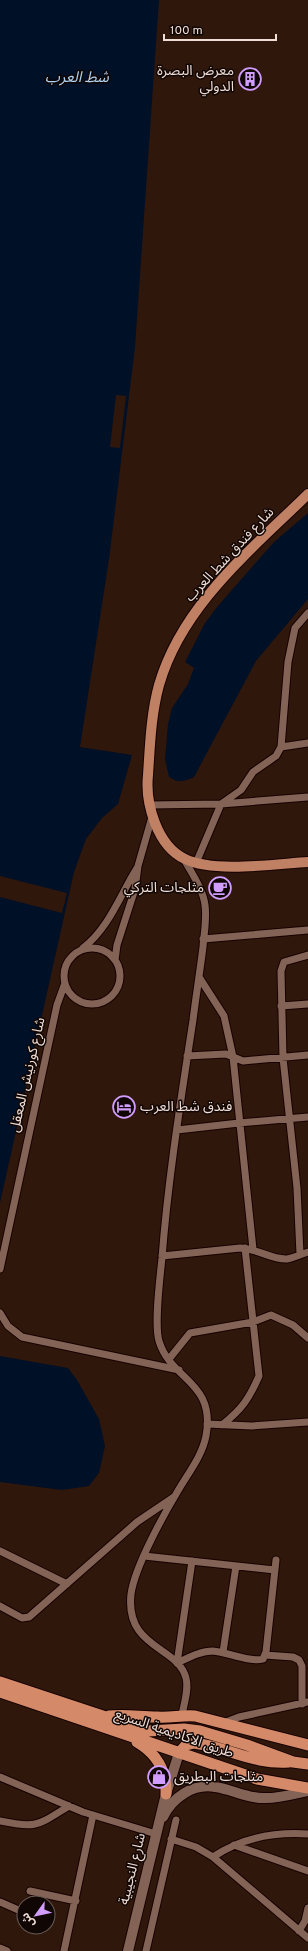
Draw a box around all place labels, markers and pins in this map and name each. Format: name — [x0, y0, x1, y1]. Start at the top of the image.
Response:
place label: معرض البصرة الدولي — [157, 63, 234, 97]
building icon: معرض البصرة الدولي — [237, 66, 263, 92]
cafe icon: مثلجات التركي — [207, 875, 233, 901]
place label: مثلجات التركي — [124, 880, 204, 898]
hotel icon: فندق شط العرب — [111, 1094, 137, 1120]
place label: فندق شط العرب — [140, 1099, 232, 1116]
shop icon: مثلجات البطريق — [146, 1764, 172, 1790]
place label: مثلجات البطريق — [174, 1769, 263, 1786]

